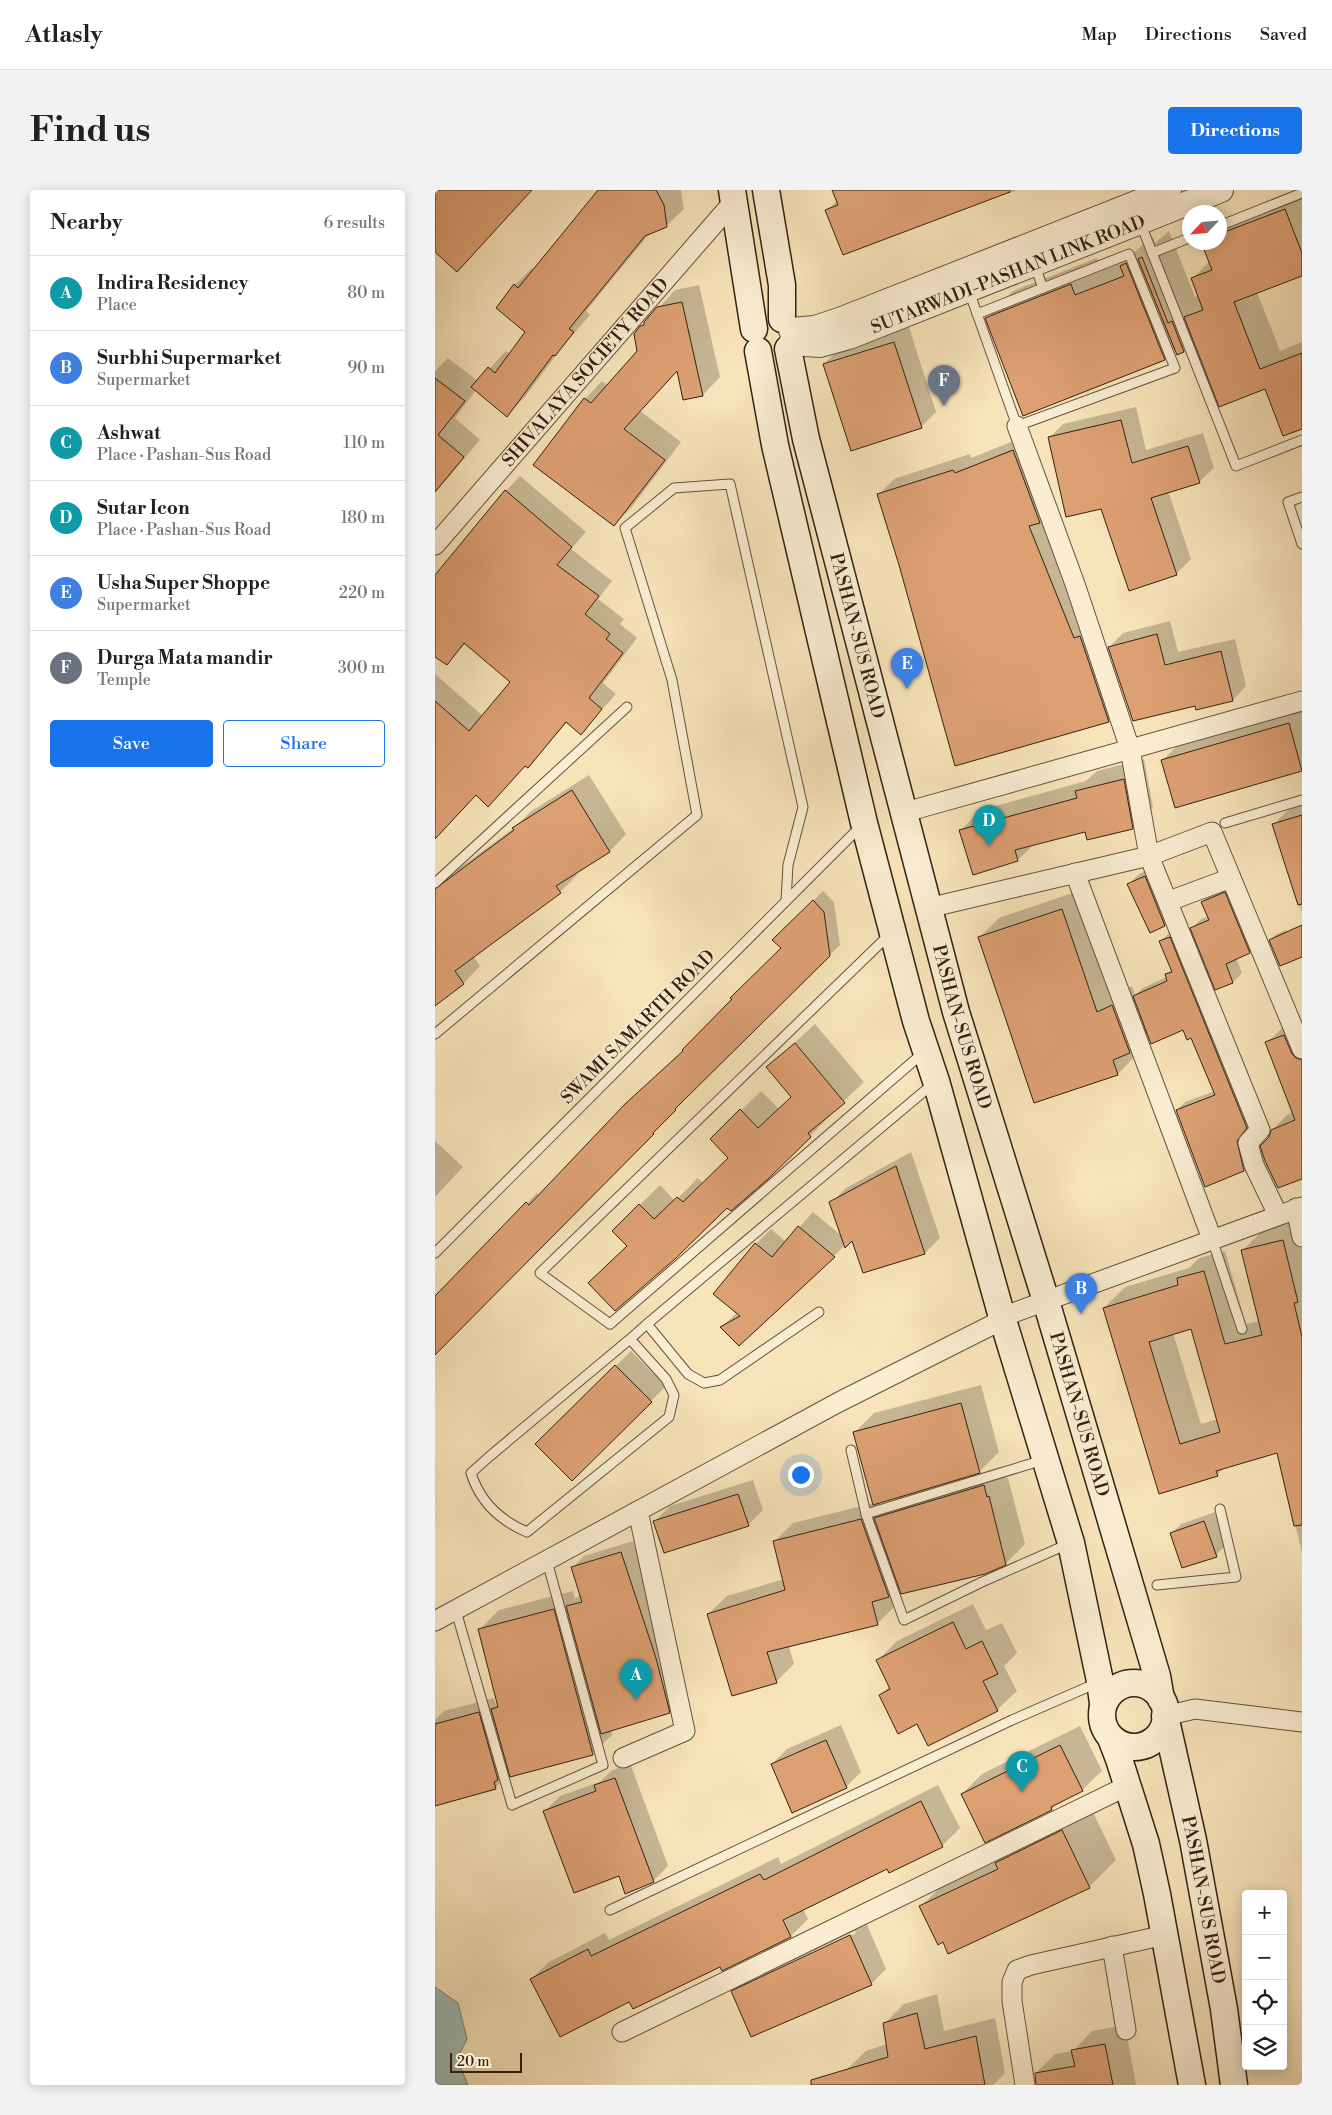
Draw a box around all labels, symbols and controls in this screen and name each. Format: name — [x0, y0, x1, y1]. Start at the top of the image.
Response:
text: Atlasly — [25, 20, 102, 50]
text: Map — [1081, 23, 1117, 46]
text: Directions — [1145, 23, 1232, 46]
text: Saved — [1260, 23, 1307, 46]
button: Directions — [1168, 107, 1302, 154]
text: Find us — [30, 109, 150, 152]
north arrow — [1182, 205, 1227, 250]
text: Nearby — [50, 210, 123, 236]
street label: SUTARWADI-PASHAN LINK ROAD — [867, 210, 1148, 339]
text: 6 results — [324, 213, 385, 233]
text: Indira Residency — [97, 271, 248, 295]
street label: SHIVALAYA SOCIETY ROAD — [497, 273, 674, 471]
text: A — [60, 283, 72, 303]
text: 80 m — [347, 283, 385, 303]
text: Place — [97, 295, 137, 315]
text: Surbhi Supermarket — [97, 346, 281, 370]
text: B — [60, 358, 72, 378]
text: 90 m — [347, 358, 385, 378]
pin: F — [928, 365, 960, 406]
text: Supermarket — [97, 370, 191, 390]
text: Ashwat — [97, 421, 161, 445]
text: C — [60, 433, 72, 453]
text: 110 m — [343, 433, 385, 453]
text: Place · Pashan-Sus Road — [97, 445, 271, 465]
text: Sutar Icon — [97, 496, 190, 520]
text: D — [60, 508, 72, 528]
text: 180 m — [341, 508, 385, 528]
text: Place · Pashan-Sus Road — [97, 520, 271, 540]
street label: PASHAN-SUS ROAD — [825, 550, 890, 721]
text: Usha Super Shoppe — [97, 571, 270, 595]
text: E — [60, 583, 72, 603]
text: 220 m — [339, 583, 385, 603]
text: Supermarket — [97, 595, 191, 615]
text: Durga Mata mandir — [97, 646, 273, 670]
pin: E — [891, 648, 923, 689]
text: F — [60, 658, 72, 678]
text: 300 m — [338, 658, 385, 678]
text: Temple — [97, 670, 151, 690]
button: Save — [50, 720, 213, 767]
button: Share — [223, 720, 385, 767]
pin: D — [973, 805, 1005, 846]
street label: PASHAN-SUS ROAD — [927, 942, 997, 1112]
street label: SWAMI SAMARTH ROAD — [556, 945, 720, 1109]
pin: B — [1065, 1273, 1097, 1314]
street label: PASHAN-SUS ROAD — [1044, 1329, 1115, 1499]
your location — [788, 1462, 814, 1488]
pin: A — [620, 1659, 652, 1700]
pin: C — [1006, 1751, 1038, 1792]
street label: PASHAN-SUS ROAD — [1176, 1814, 1231, 1986]
map controls — [1242, 1890, 1287, 2070]
button: + — [1242, 1890, 1287, 1935]
button: − — [1242, 1935, 1287, 1980]
button: locate — [1242, 1980, 1287, 2025]
button: layers — [1242, 2025, 1287, 2070]
scale bar — [450, 2050, 523, 2073]
text: 20 m — [457, 2053, 489, 2071]

